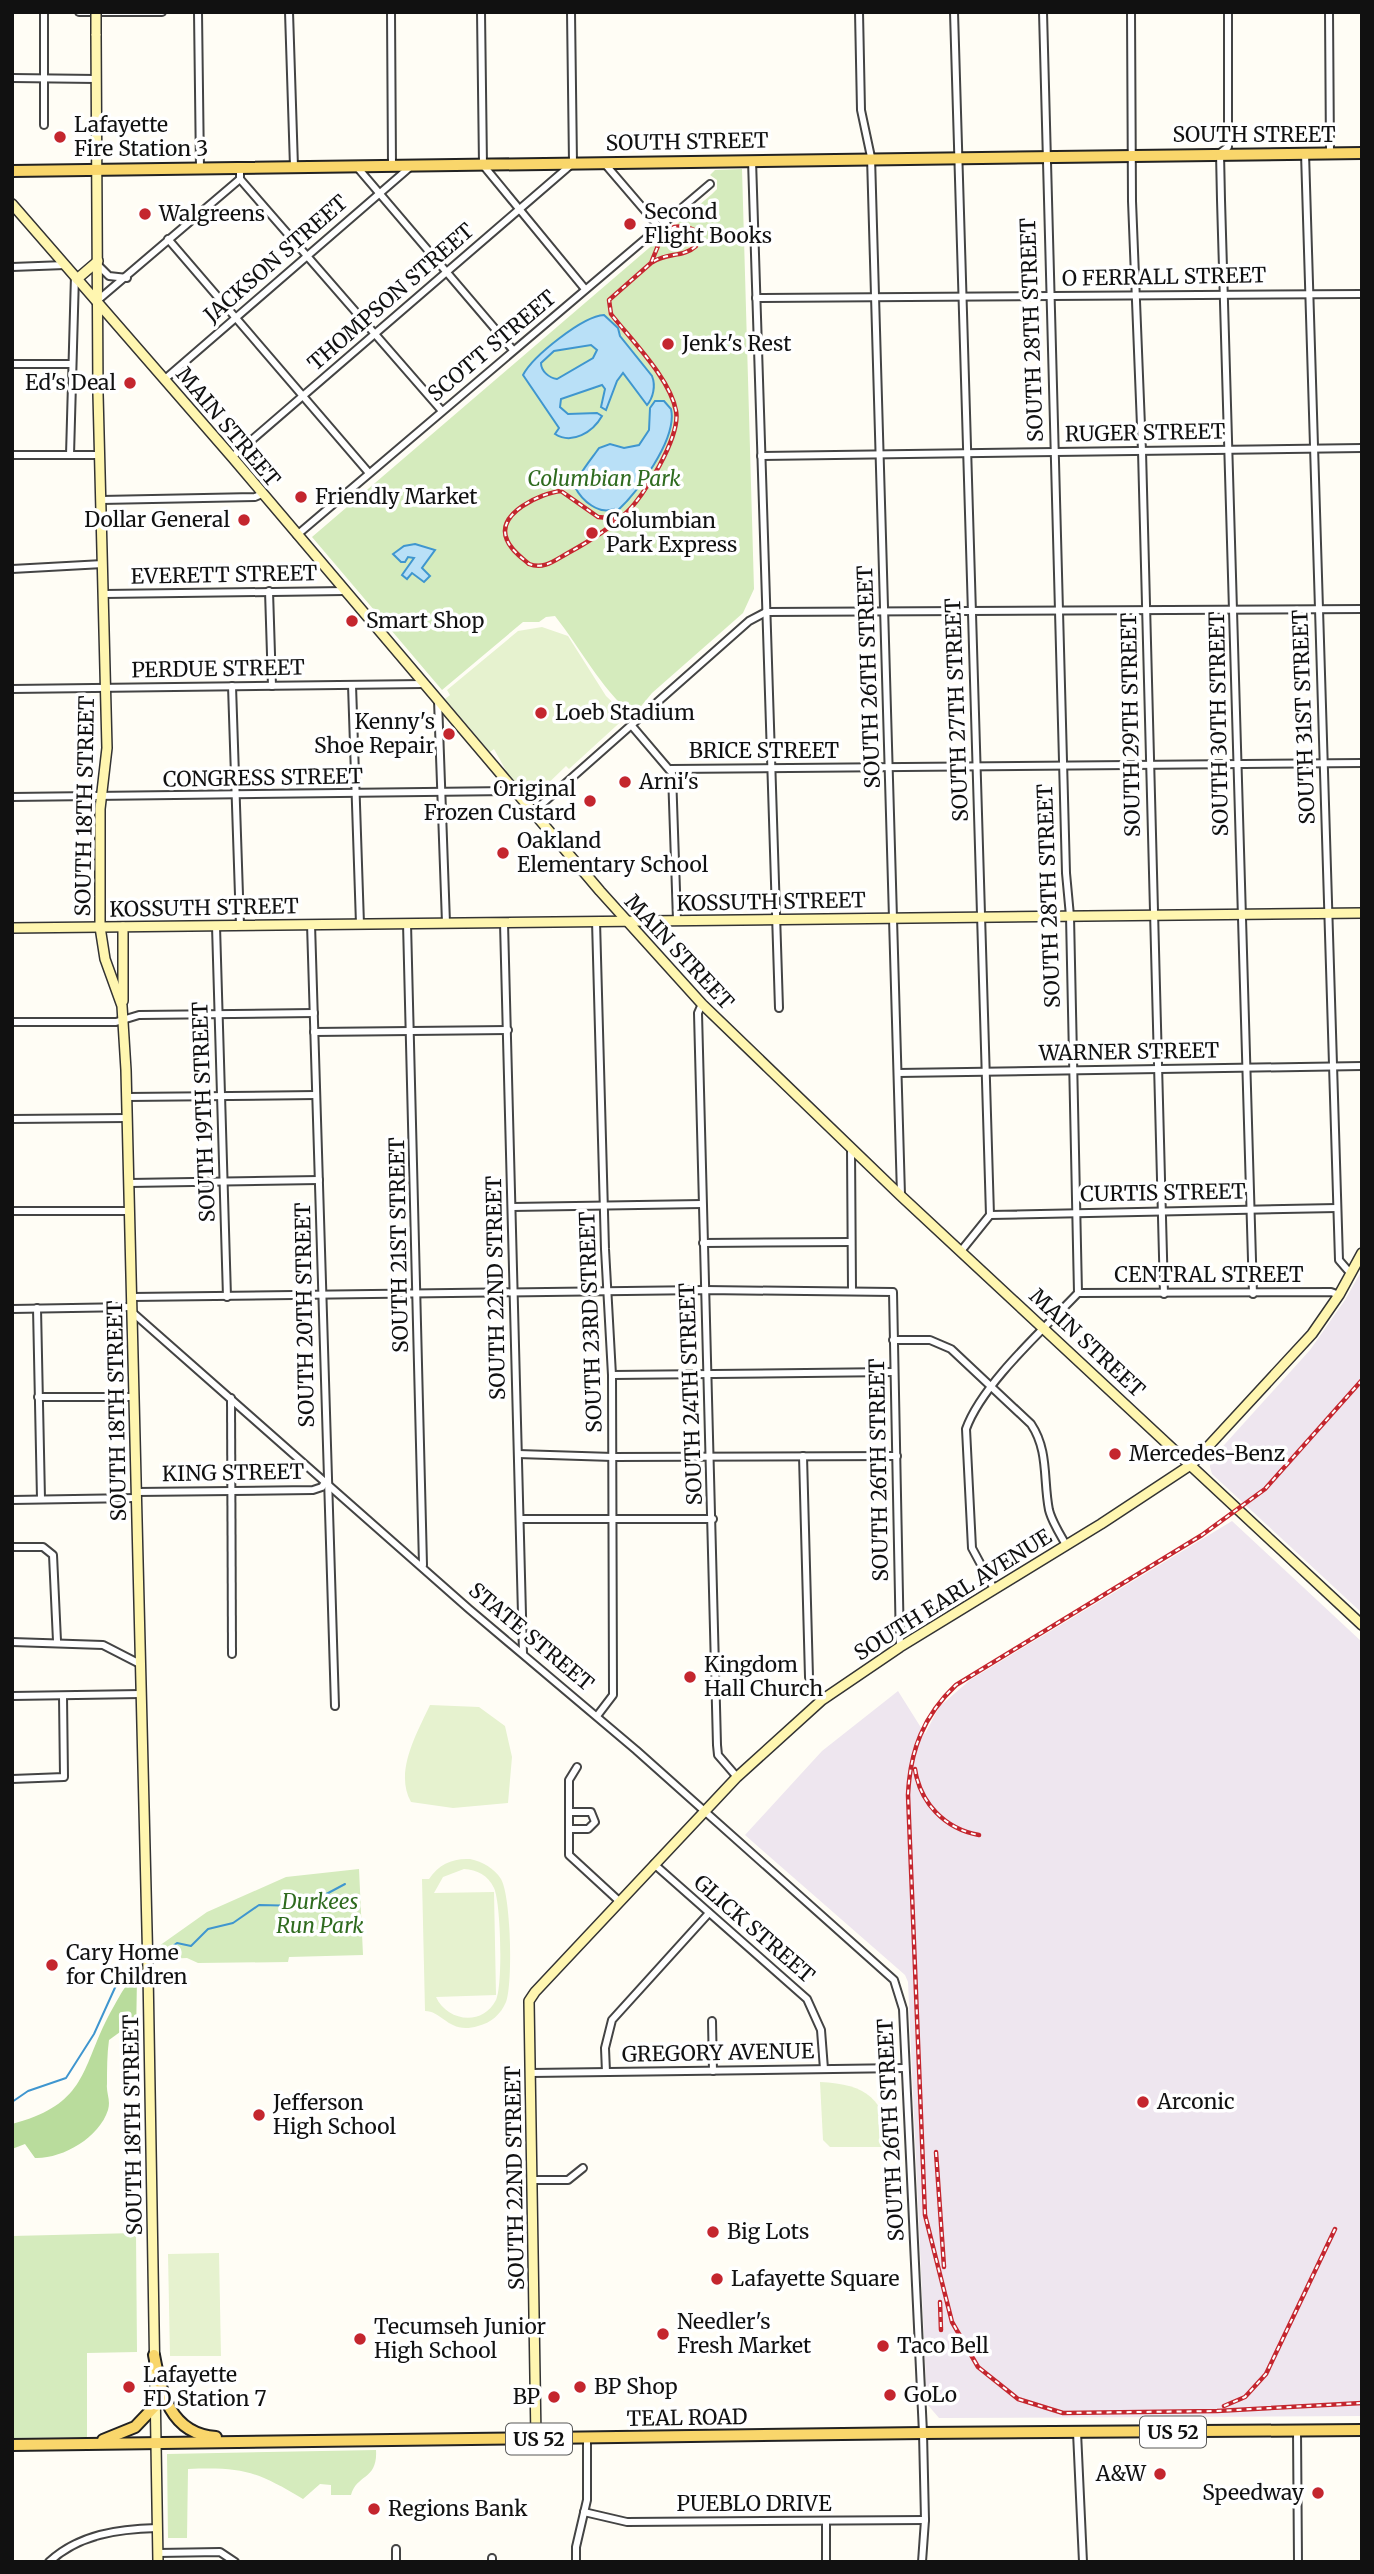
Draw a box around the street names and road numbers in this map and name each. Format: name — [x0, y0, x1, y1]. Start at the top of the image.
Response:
street label: SOUTH STREET — [1173, 121, 1336, 148]
street label: SOUTH STREET — [605, 127, 769, 156]
street label: JACKSON STREET — [198, 189, 353, 329]
street label: THOMPSON STREET — [302, 217, 480, 376]
street label: SOUTH 28TH STREET — [1014, 217, 1049, 443]
street label: O FERRALL STREET — [1062, 261, 1267, 292]
street label: SCOTT STREET — [422, 284, 562, 407]
street label: MAIN STREET — [170, 361, 287, 492]
street label: RUGER STREET — [1065, 418, 1226, 447]
street label: EVERETT STREET — [130, 559, 318, 590]
street label: SOUTH 26TH STREET — [851, 565, 886, 789]
street label: SOUTH 27TH STREET — [939, 597, 974, 822]
street label: SOUTH 31ST STREET — [1286, 609, 1321, 825]
street label: SOUTH 30TH STREET — [1203, 611, 1234, 837]
street label: SOUTH 29TH STREET — [1115, 612, 1146, 837]
street label: PERDUE STREET — [131, 653, 305, 684]
street label: SOUTH 18TH STREET — [69, 695, 100, 917]
street label: BRICE STREET — [689, 737, 840, 764]
street label: CONGRESS STREET — [163, 762, 364, 793]
street label: SOUTH 28TH STREET — [1031, 783, 1066, 1009]
street label: KOSSUTH STREET — [676, 886, 866, 917]
street label: MAIN STREET — [619, 888, 740, 1015]
street label: KOSSUTH STREET — [109, 892, 299, 923]
street label: SOUTH 19TH STREET — [186, 1001, 221, 1223]
street label: WARNER STREET — [1038, 1036, 1220, 1067]
street label: SOUTH 21ST STREET — [383, 1137, 414, 1353]
street label: SOUTH 22ND STREET — [480, 1175, 511, 1400]
street label: CURTIS STREET — [1080, 1178, 1246, 1207]
street label: SOUTH 20TH STREET — [289, 1202, 320, 1428]
street label: SOUTH 23RD STREET — [573, 1211, 608, 1433]
street label: CENTRAL STREET — [1114, 1261, 1304, 1288]
street label: SOUTH 24TH STREET — [673, 1282, 708, 1506]
street label: MAIN STREET — [1024, 1282, 1151, 1403]
street label: SOUTH 18TH STREET — [101, 1300, 132, 1522]
street label: SOUTH 26TH STREET — [863, 1358, 894, 1582]
street label: KING STREET — [162, 1458, 305, 1487]
street label: SOUTH EARL AVENUE — [849, 1522, 1057, 1666]
street label: STATE STREET — [463, 1576, 600, 1697]
street label: GLICK STREET — [688, 1869, 821, 1989]
street label: SOUTH 18TH STREET — [117, 2014, 148, 2236]
street label: SOUTH 26TH STREET — [871, 2017, 910, 2242]
street label: GREGORY AVENUE — [622, 2037, 815, 2068]
street label: SOUTH 22ND STREET — [499, 2065, 530, 2290]
street label: TEAL ROAD — [626, 2403, 748, 2432]
road number: US 52 — [1140, 2416, 1206, 2448]
road number: US 52 — [506, 2424, 572, 2454]
street label: PUEBLO DRIVE — [677, 2490, 832, 2517]

